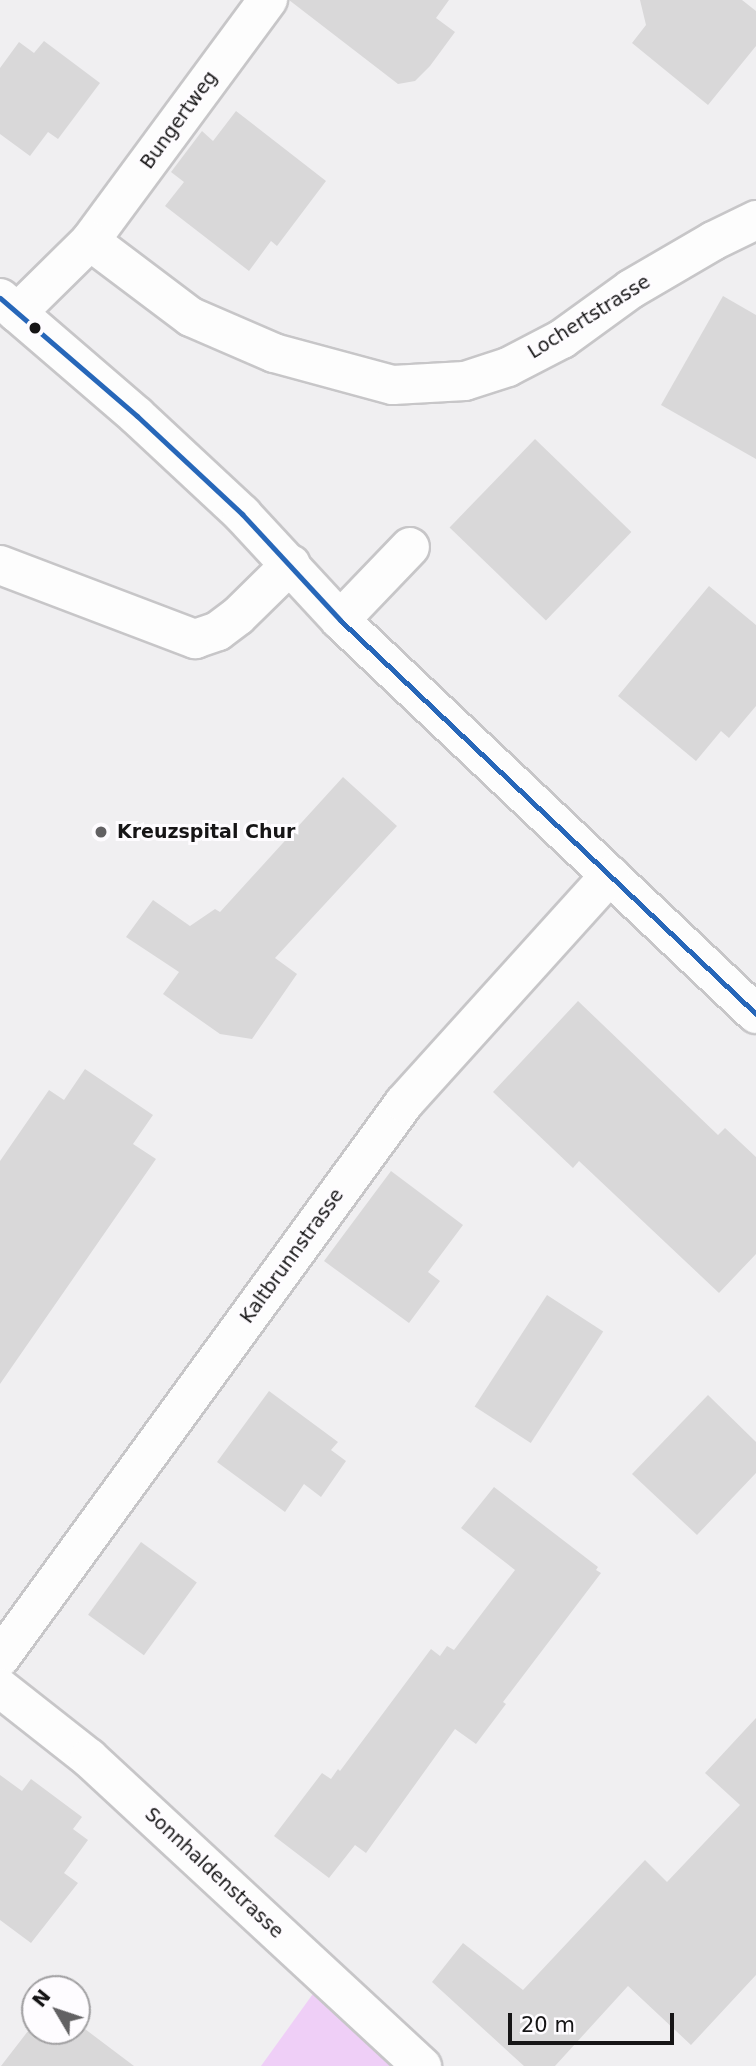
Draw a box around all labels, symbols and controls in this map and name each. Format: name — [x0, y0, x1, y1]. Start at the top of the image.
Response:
street label: Bungertweg — [136, 67, 222, 173]
street label: Lochertstrasse — [524, 270, 654, 364]
unlabelled marker — [28, 321, 42, 335]
place label: Kreuzspital Chur — [117, 821, 295, 843]
marker: Kreuzspital Chur — [91, 822, 111, 842]
street label: Kaltbrunnstrasse — [236, 1184, 348, 1328]
street label: Sonnhaldenstrasse — [140, 1803, 288, 1943]
north arrow — [21, 1975, 91, 2045]
text: N — [28, 1985, 55, 2011]
scale bar — [511, 2000, 677, 2044]
text: 20 m — [521, 2013, 575, 2037]

